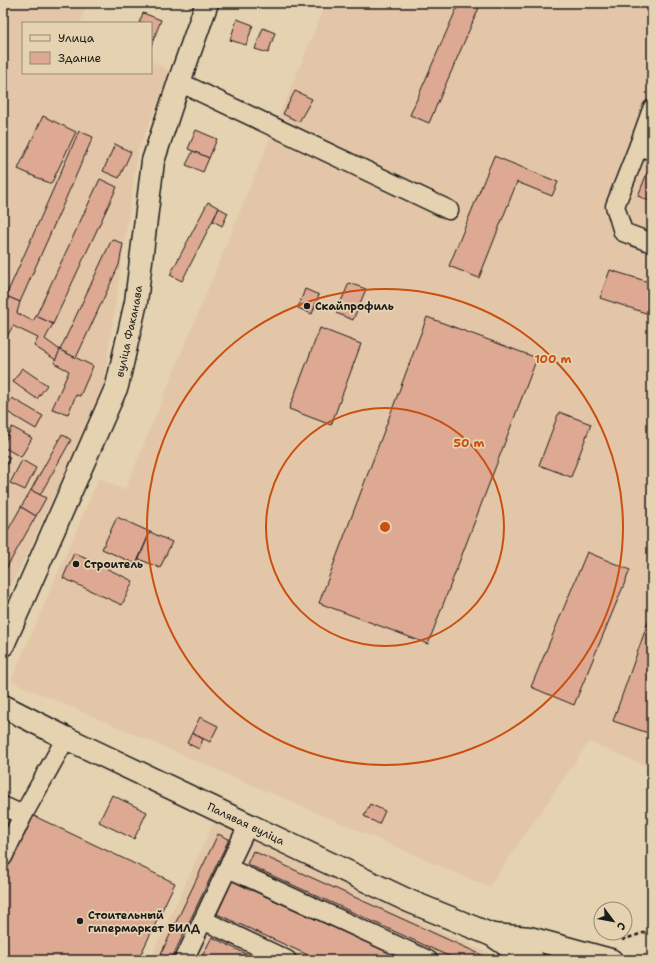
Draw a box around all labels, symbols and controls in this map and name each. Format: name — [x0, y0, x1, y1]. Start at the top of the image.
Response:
legend — [22, 22, 152, 74]
text: Улица — [58, 30, 95, 46]
text: Здание — [58, 50, 102, 66]
street label: вуліца Факанава — [112, 284, 145, 379]
place label: Скайпрофиль — [315, 299, 394, 314]
marker: Скайпрофиль — [302, 301, 312, 311]
text: 100 m — [535, 351, 572, 367]
text: 50 m — [454, 435, 485, 451]
centre of rings — [378, 520, 392, 534]
place label: Строитель — [84, 557, 143, 572]
marker: Строитель — [71, 559, 81, 569]
street label: Палявая вуліца — [205, 799, 287, 848]
north arrow — [593, 901, 633, 941]
place label: Стоительный гипермаркет БИЛД — [88, 908, 200, 936]
marker: Стоительный гипермаркет БИЛД — [75, 916, 85, 926]
text: С — [613, 919, 629, 933]

